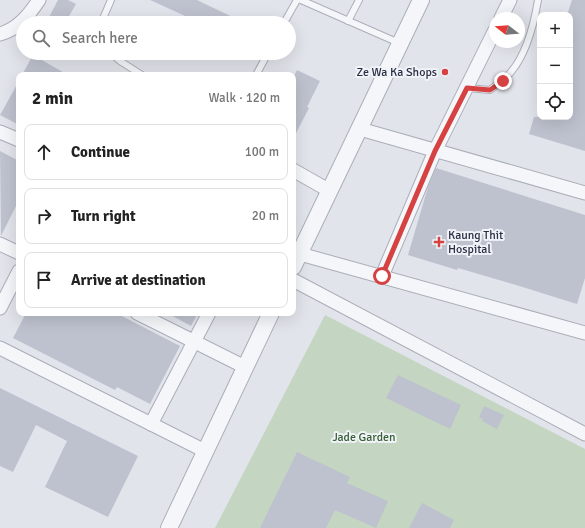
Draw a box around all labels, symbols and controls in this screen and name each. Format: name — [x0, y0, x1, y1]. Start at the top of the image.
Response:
north arrow — [489, 12, 525, 48]
map controls — [537, 12, 573, 120]
button: + — [537, 12, 573, 48]
search box — [16, 16, 296, 60]
icon: search — [30, 27, 52, 49]
text: Search here — [62, 29, 138, 47]
button: − — [537, 48, 573, 84]
place label: Ze Wa Ka Shops — [357, 65, 437, 80]
marker: Ze Wa Ka Shops — [440, 67, 450, 77]
route end — [494, 72, 512, 90]
button: locate — [537, 84, 573, 120]
text: 2 min — [32, 88, 73, 109]
text: Walk · 120 m — [209, 90, 280, 106]
icon: ahead — [33, 141, 55, 163]
text: Continue — [71, 143, 130, 161]
text: 100 m — [245, 144, 279, 160]
icon: right — [33, 205, 55, 227]
text: Turn right — [71, 207, 136, 225]
text: 20 m — [252, 208, 279, 224]
place label: Kaung Thit Hospital — [448, 228, 503, 257]
marker: Kaung Thit Hospital — [433, 236, 445, 248]
route start — [373, 267, 391, 285]
icon: arrive — [33, 269, 55, 291]
text: Arrive at destination — [71, 271, 206, 289]
park label: Jade Garden — [332, 430, 396, 445]

